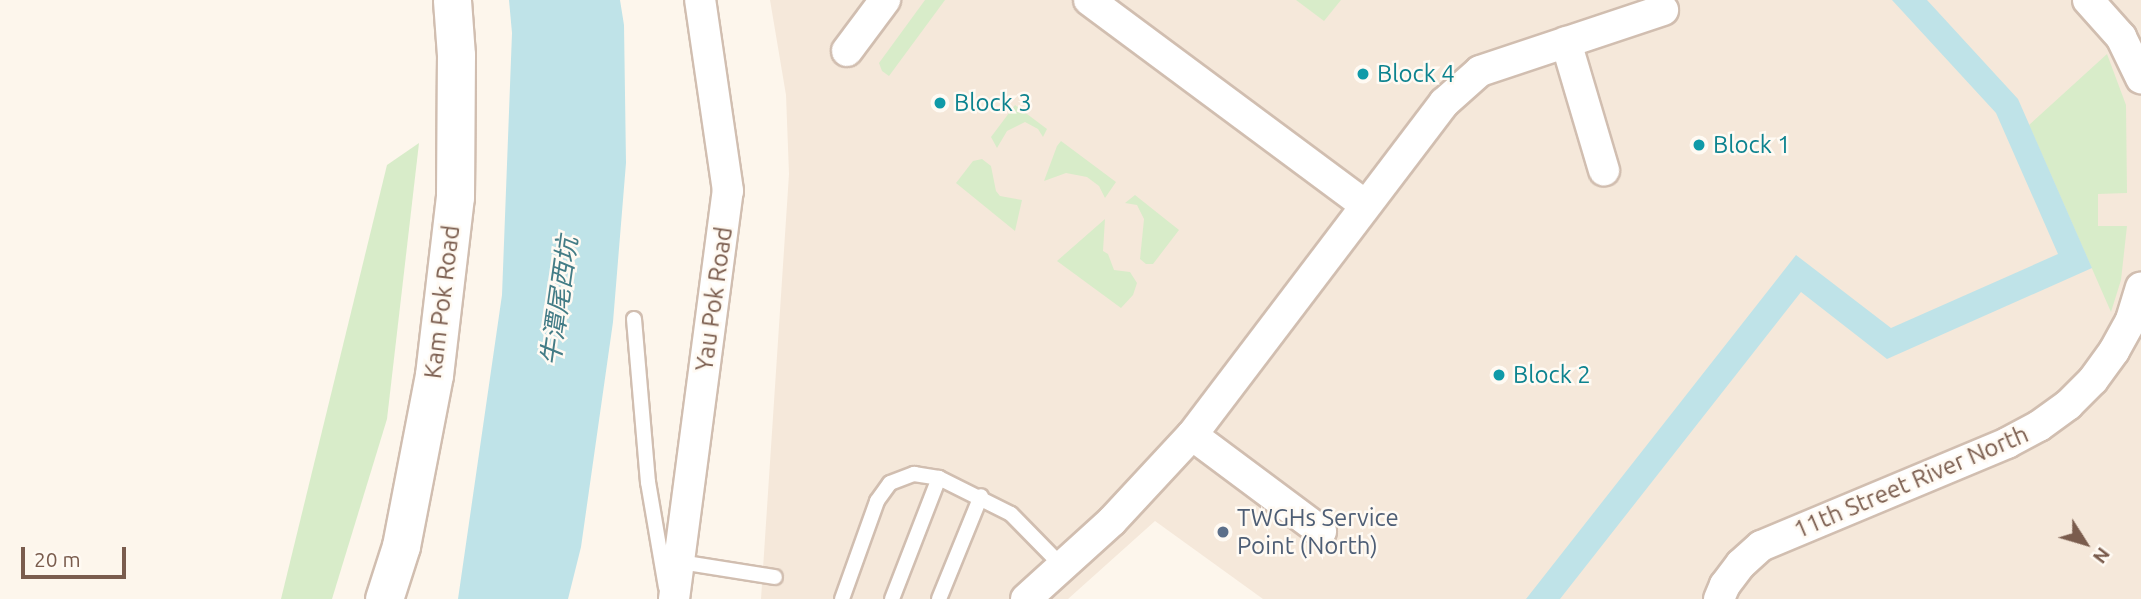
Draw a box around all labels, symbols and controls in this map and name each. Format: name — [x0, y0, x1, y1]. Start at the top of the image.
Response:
place label: Block 4 — [1377, 60, 1455, 88]
marker: Block 4 — [1355, 66, 1371, 82]
place label: Block 3 — [954, 89, 1032, 117]
marker: Block 3 — [932, 95, 948, 111]
place label: Block 1 — [1713, 131, 1791, 159]
marker: Block 1 — [1691, 137, 1707, 153]
street label: Kam Pok Road — [418, 224, 466, 380]
street label: Yau Pok Road — [690, 225, 738, 373]
water label: 牛潭尾西坑 — [535, 234, 583, 368]
place label: Block 2 — [1513, 361, 1591, 389]
marker: Block 2 — [1491, 367, 1507, 383]
street label: 11th Street River North — [1789, 420, 2033, 544]
place label: TWGHs Service Point (North) — [1237, 504, 1399, 560]
north arrow — [2050, 508, 2120, 578]
marker: TWGHs Service Point (North) — [1215, 524, 1231, 540]
scale bar — [24, 532, 130, 576]
text: N — [2089, 543, 2115, 568]
text: 20 m — [34, 547, 81, 571]

